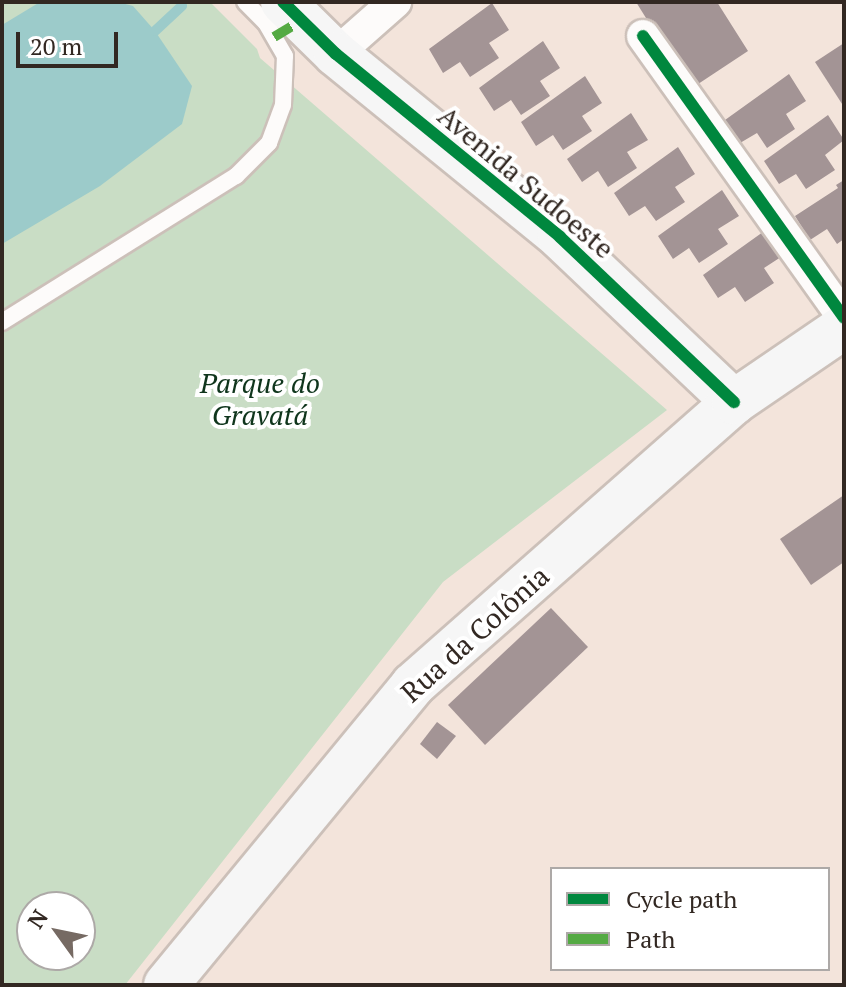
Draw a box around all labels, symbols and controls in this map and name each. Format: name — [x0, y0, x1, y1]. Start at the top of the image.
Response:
scale bar — [20, 16, 122, 66]
text: 20 m — [30, 30, 82, 62]
street label: Avenida Sudoeste — [431, 99, 621, 265]
park label: Parque do Gravatá — [200, 366, 320, 432]
street label: Rua da Colônia — [394, 559, 556, 709]
legend — [550, 867, 830, 971]
text: Cycle path — [626, 883, 737, 915]
north arrow — [16, 891, 96, 971]
text: N — [20, 904, 54, 934]
text: Path — [626, 923, 675, 955]

